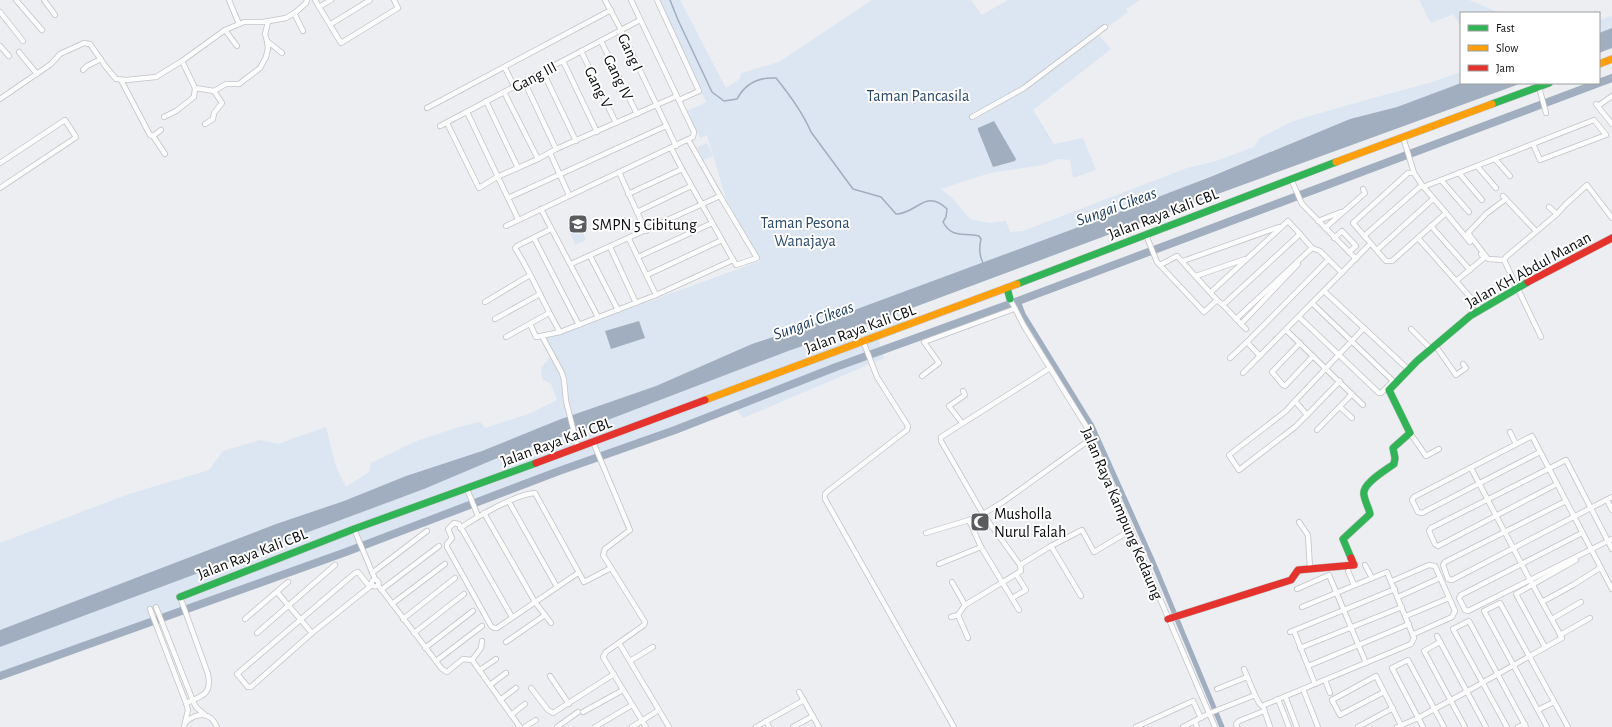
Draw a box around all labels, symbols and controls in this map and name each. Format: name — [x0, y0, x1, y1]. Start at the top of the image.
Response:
legend — [1460, 12, 1600, 84]
text: Fast — [1496, 22, 1515, 34]
street label: Gang I — [614, 31, 646, 74]
text: Slow — [1496, 42, 1518, 54]
street label: Gang IV — [600, 52, 636, 103]
street label: Gang III — [509, 58, 560, 95]
text: Jam — [1496, 62, 1515, 74]
street label: Gang V — [581, 64, 615, 111]
park label: Taman Pancasila — [867, 88, 969, 104]
water label: Sungai Cikeas — [1074, 184, 1159, 229]
street label: Jalan Raya Kali CBL — [1106, 185, 1221, 243]
school or university icon: SMPN 5 Cibitung — [567, 213, 589, 235]
park label: Taman Pesona Wanajaya — [760, 215, 850, 250]
place label: SMPN 5 Cibitung — [592, 217, 697, 233]
street label: Jalan KH Abdul Manan — [1463, 229, 1594, 311]
water label: Sungai Cikeas — [771, 298, 856, 343]
street label: Jalan Raya Kali CBL — [803, 301, 918, 357]
street label: Jalan Raya Kali CBL — [499, 414, 614, 470]
street label: Jalan Raya Kampung Kedaung — [1078, 425, 1166, 602]
place label: Musholla Nurul Falah — [994, 506, 1066, 540]
mosque icon: Musholla Nurul Falah — [969, 511, 991, 533]
street label: Jalan Raya Kali CBL — [195, 525, 310, 583]

